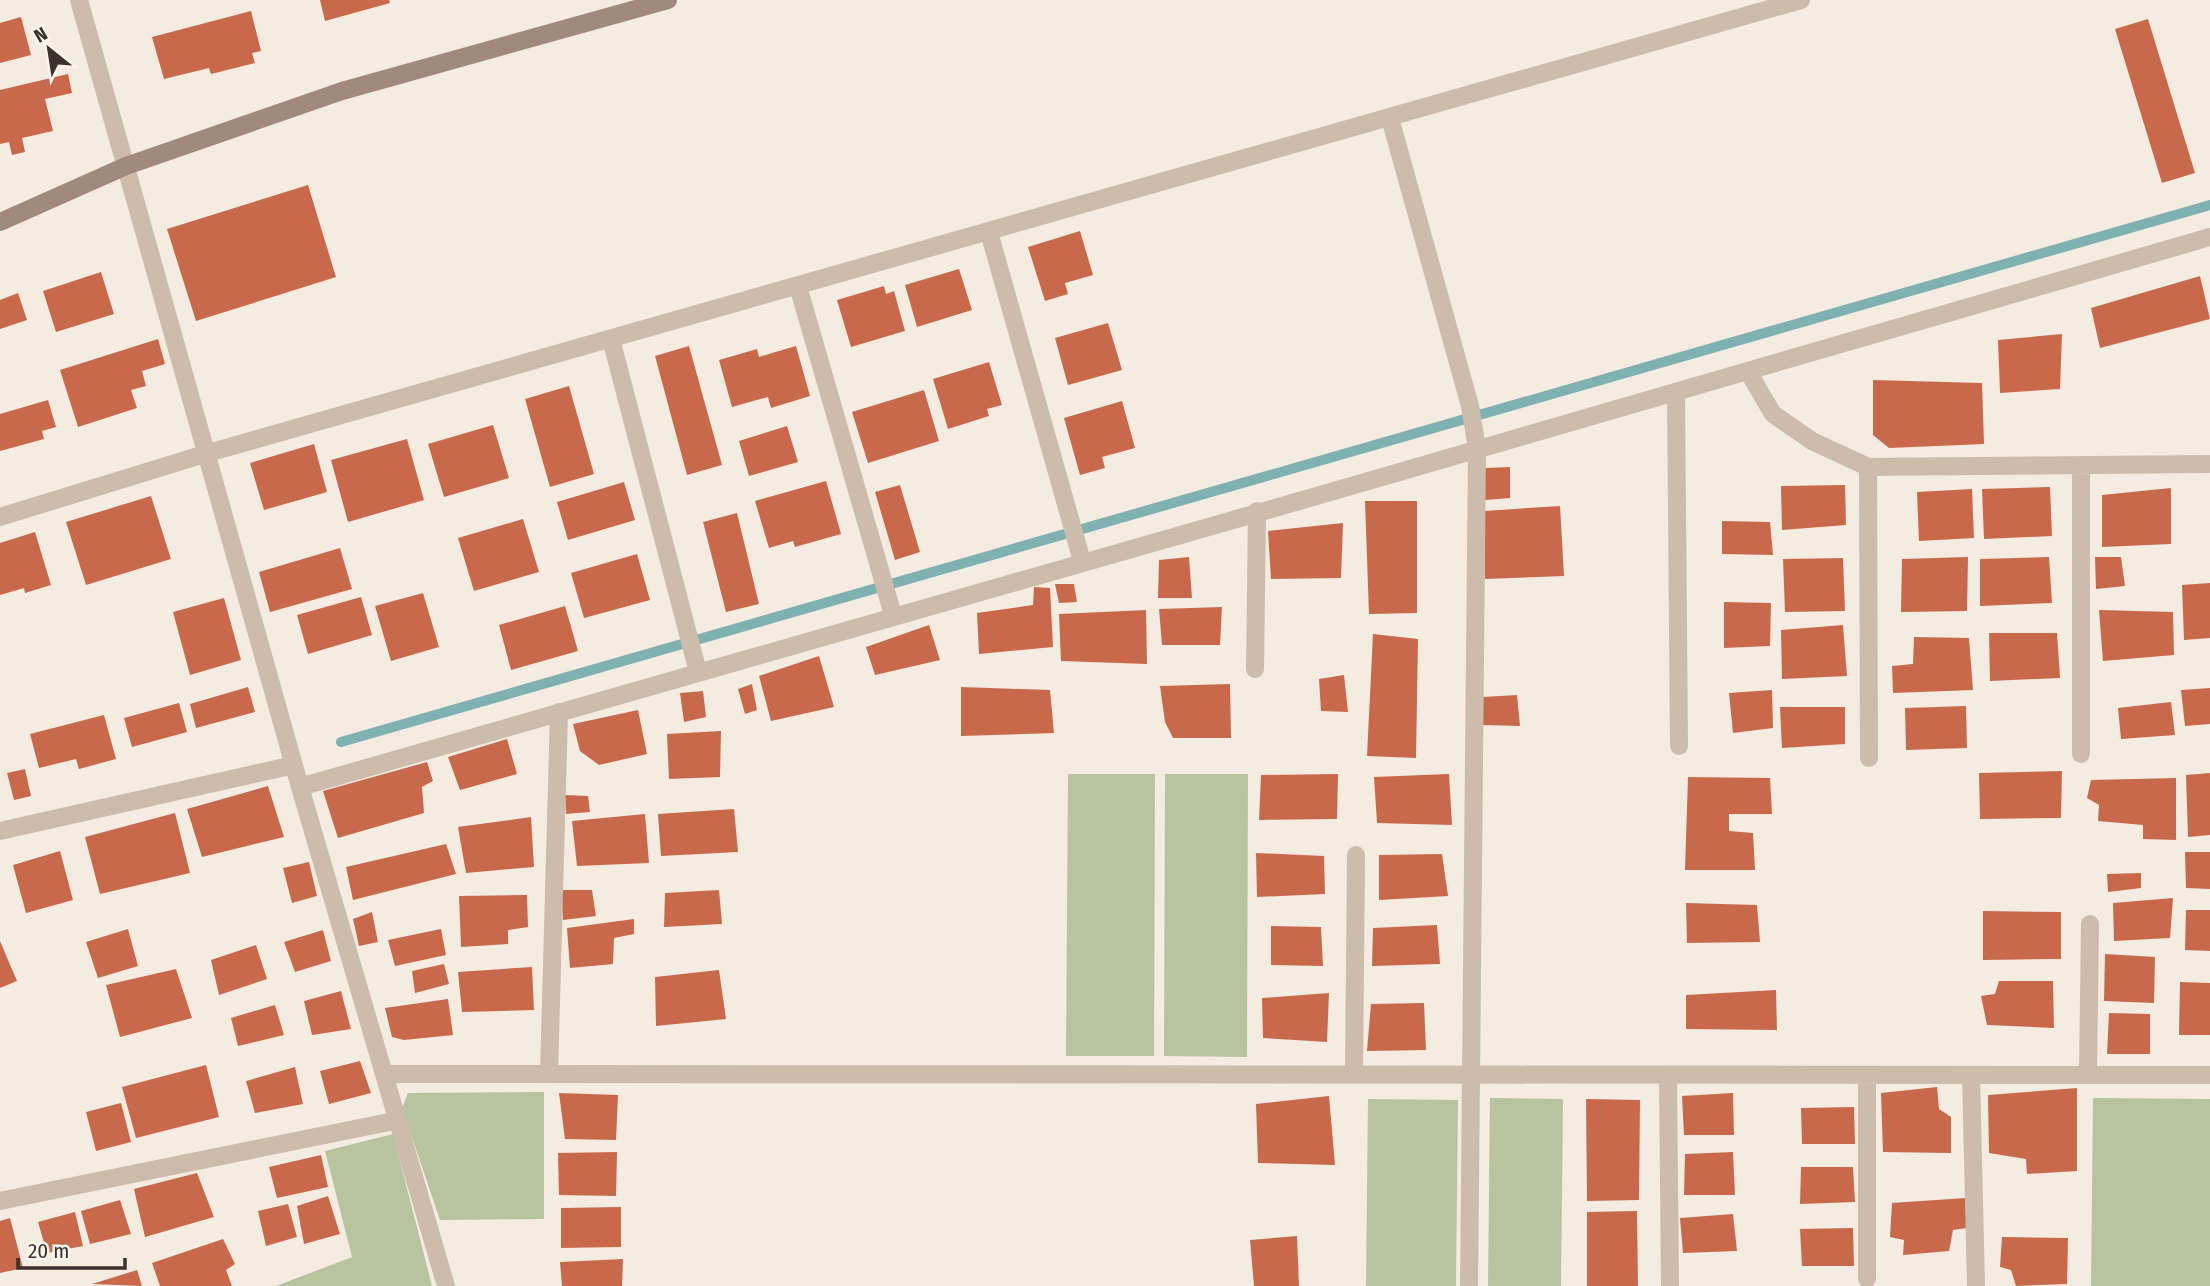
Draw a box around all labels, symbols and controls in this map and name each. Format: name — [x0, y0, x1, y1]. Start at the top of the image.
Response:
north arrow — [14, 14, 84, 84]
text: N — [30, 22, 51, 48]
scale bar — [18, 1226, 124, 1270]
text: 20 m — [28, 1238, 69, 1264]

